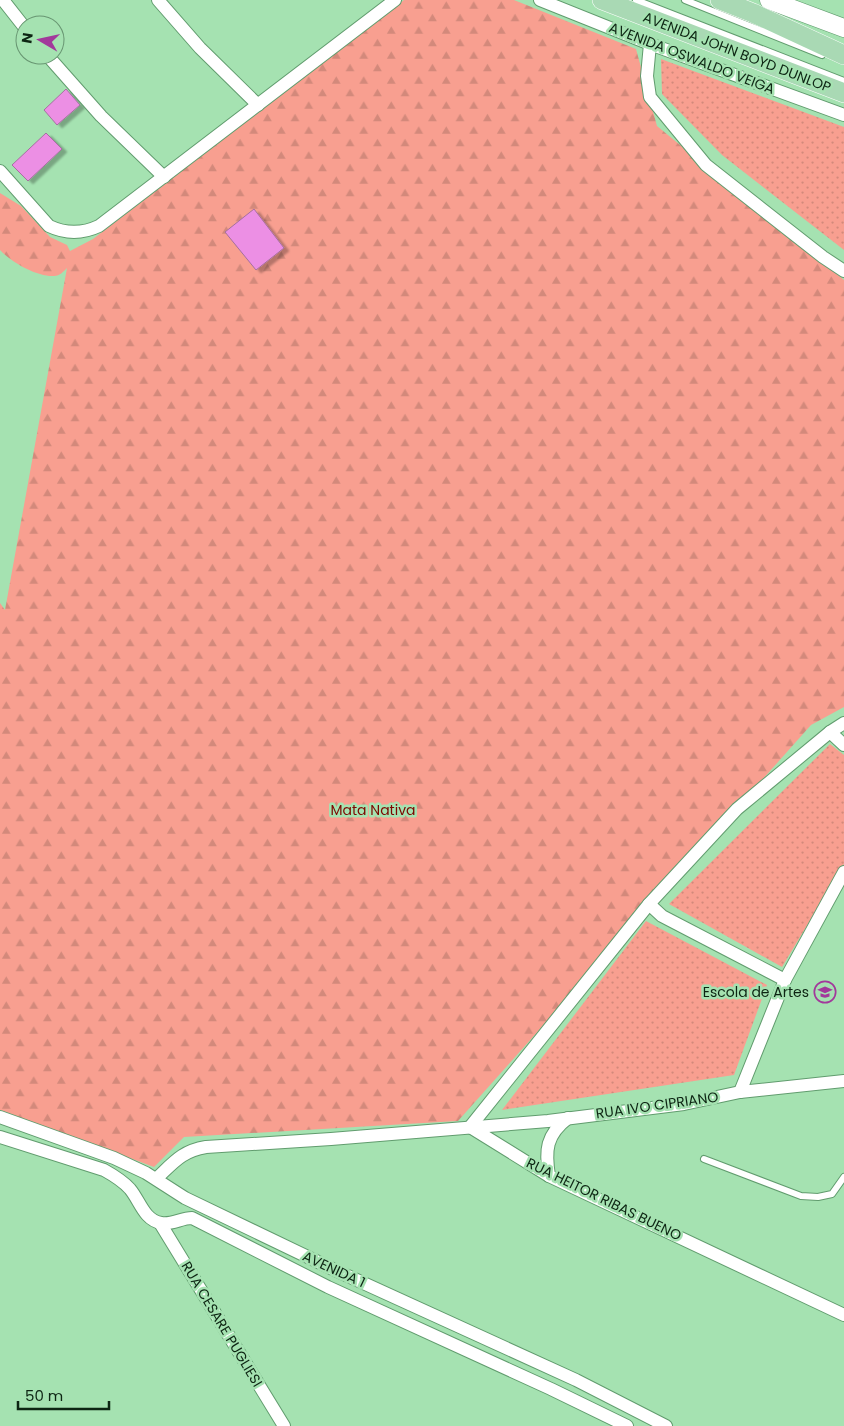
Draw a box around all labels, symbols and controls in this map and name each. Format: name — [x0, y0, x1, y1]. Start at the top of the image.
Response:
street label: AVENIDA JOHN BOYD DUNLOP — [640, 7, 834, 97]
north arrow — [15, 15, 65, 65]
street label: AVENIDA OSWALDO VEIGA — [606, 17, 778, 99]
text: N — [16, 31, 38, 45]
park label: Mata Nativa — [331, 800, 415, 820]
school or university icon: Escola de Artes — [813, 980, 837, 1004]
place label: Escola de Artes — [703, 982, 809, 1002]
street label: RUA IVO CIPRIANO — [595, 1087, 719, 1123]
street label: RUA HEITOR RIBAS BUENO — [523, 1153, 685, 1245]
street label: AVENIDA 1 — [299, 1246, 369, 1292]
street label: RUA CESARE PUGLIESI — [177, 1258, 267, 1390]
scale bar — [18, 1378, 109, 1410]
text: 50 m — [25, 1385, 63, 1406]

